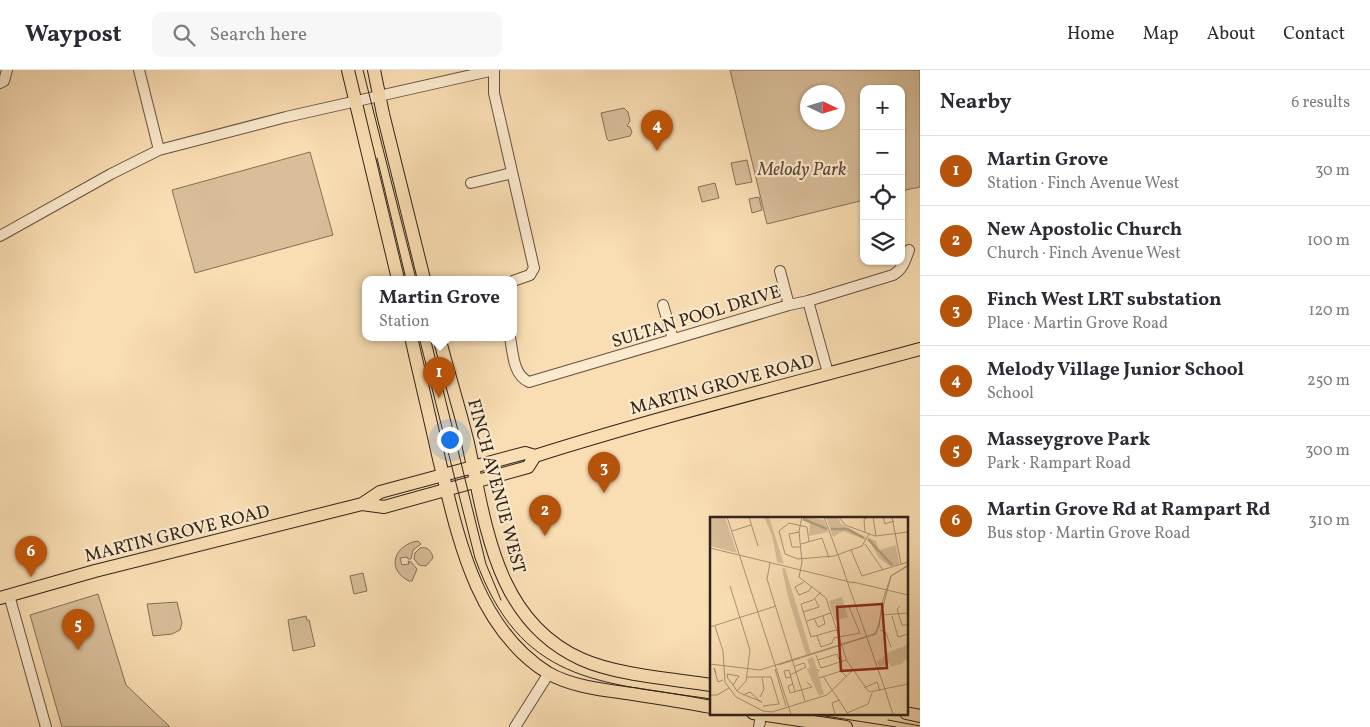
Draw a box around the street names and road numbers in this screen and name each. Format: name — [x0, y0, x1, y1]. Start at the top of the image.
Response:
street label: SULTAN POOL DRIVE — [609, 280, 784, 355]
street label: MARTIN GROVE ROAD — [627, 349, 817, 422]
street label: FINCH AVENUE WEST — [460, 396, 531, 577]
street label: MARTIN GROVE ROAD — [82, 499, 273, 570]

